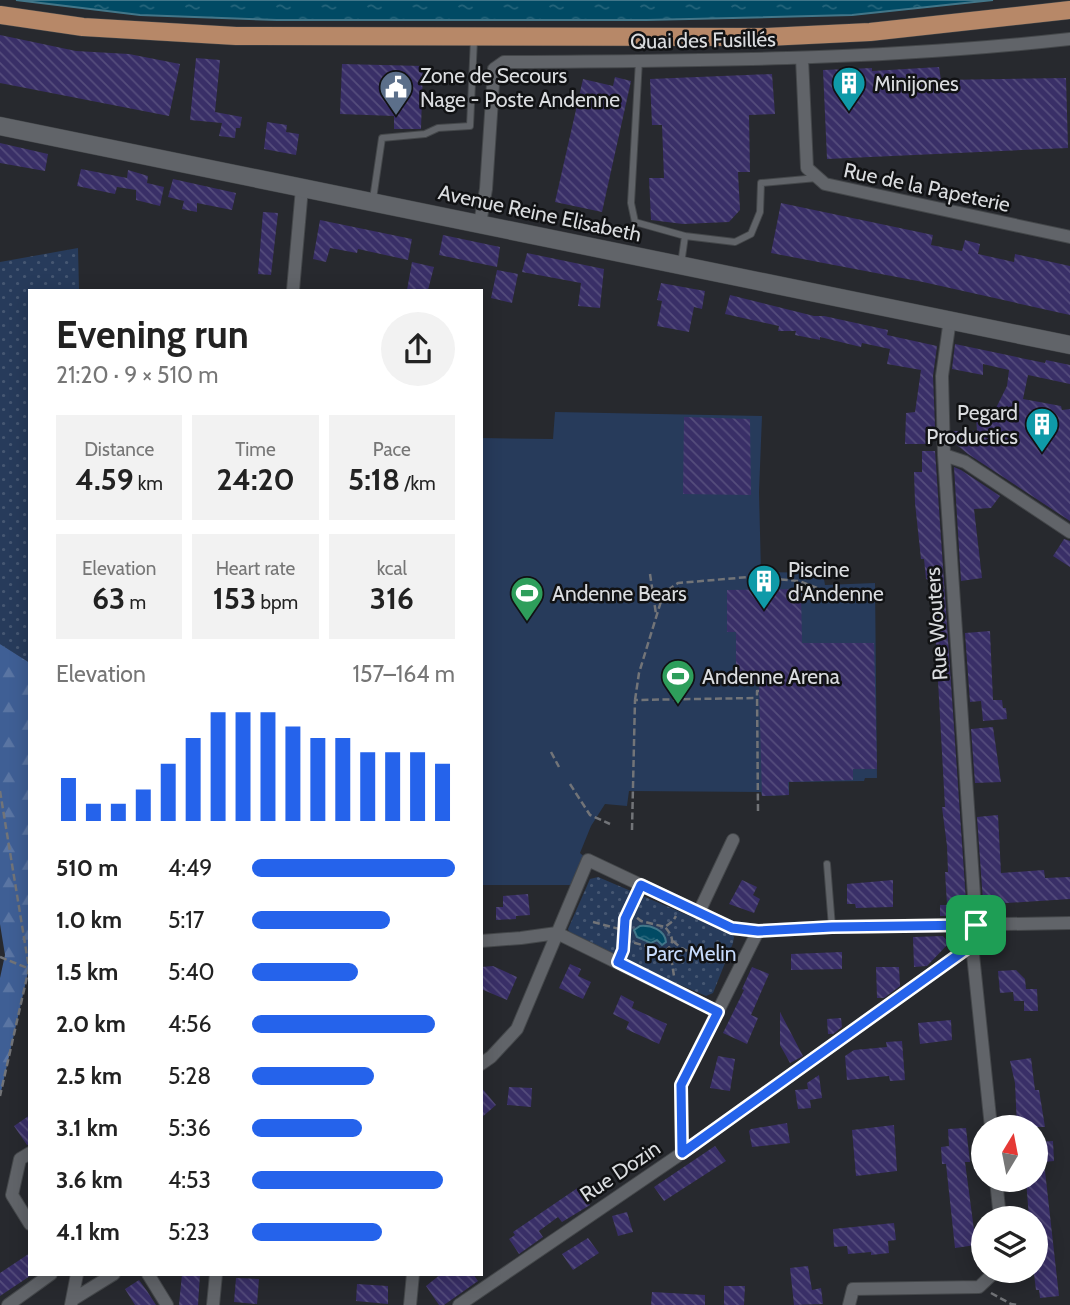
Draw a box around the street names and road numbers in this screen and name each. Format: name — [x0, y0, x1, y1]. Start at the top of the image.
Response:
street label: Quai des Fusillés — [630, 26, 776, 54]
street label: Rue de la Papeterie — [841, 157, 1013, 217]
street label: Avenue Reine Elisabeth — [436, 179, 644, 247]
street label: Rue Wouters — [920, 566, 952, 682]
street label: Rue Dozin — [575, 1135, 665, 1207]

